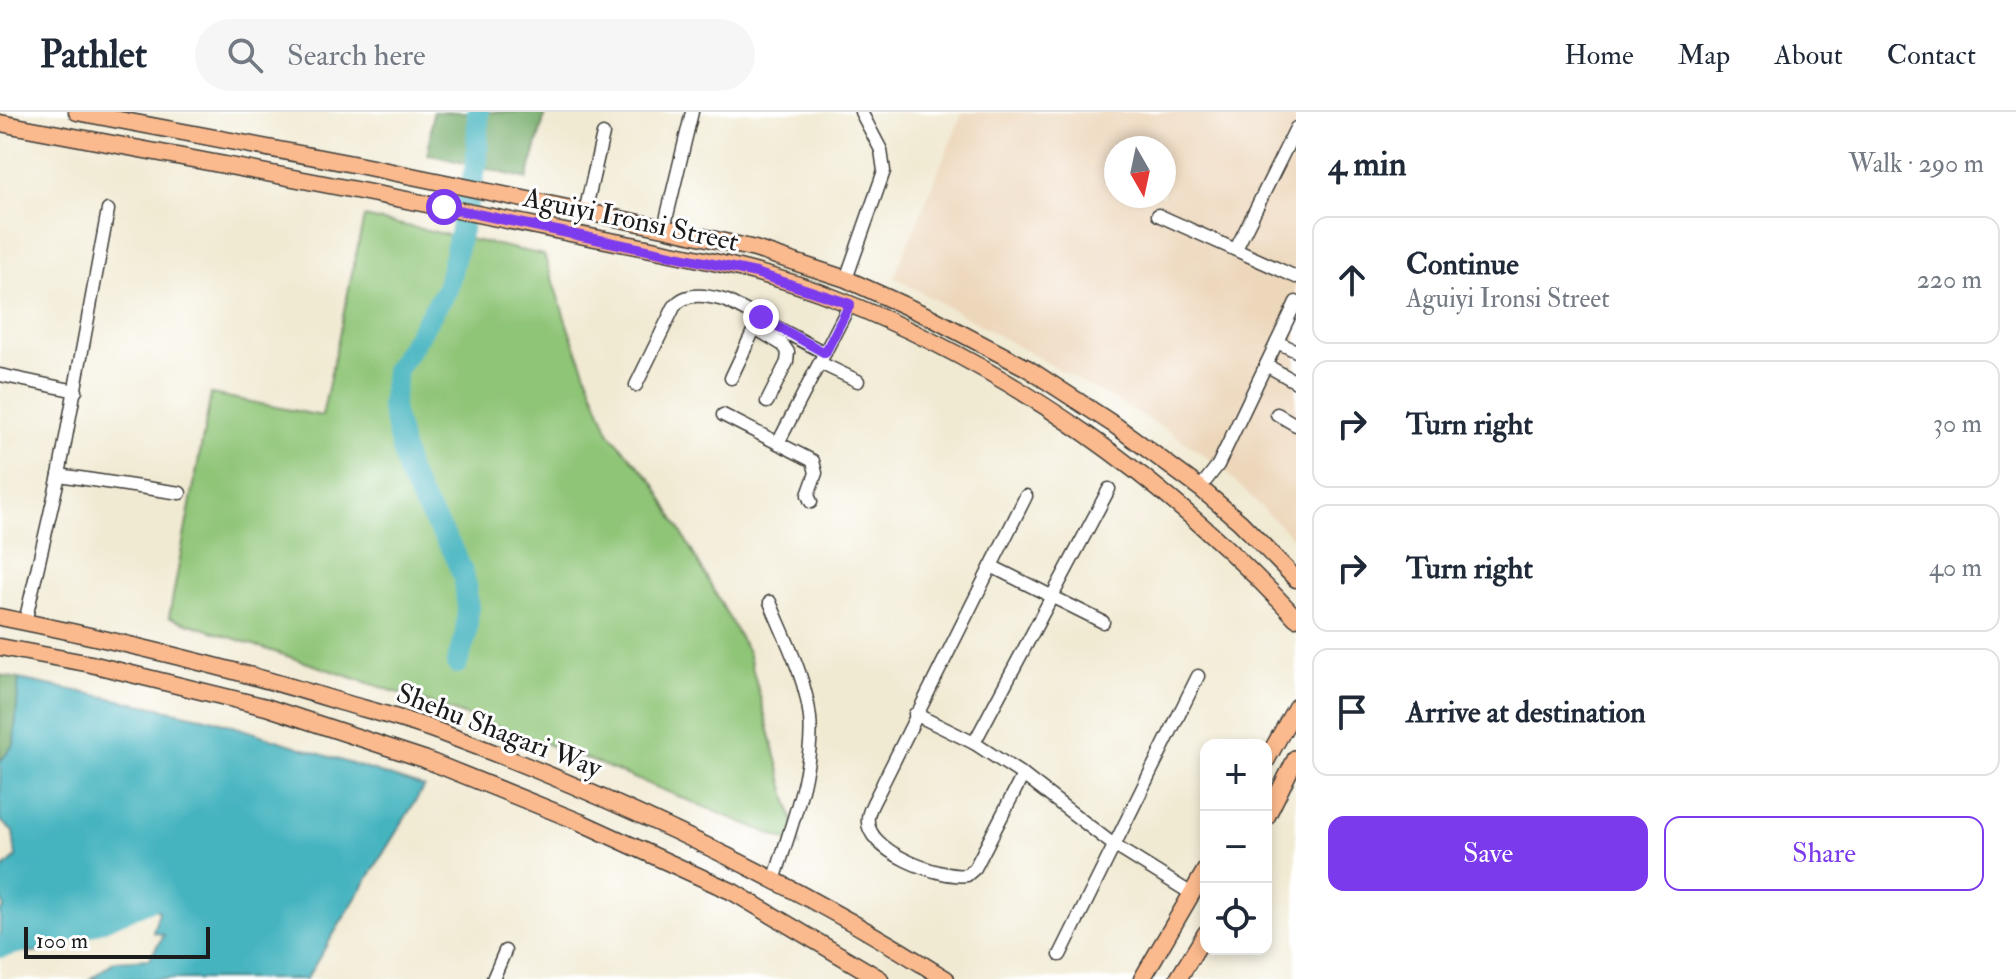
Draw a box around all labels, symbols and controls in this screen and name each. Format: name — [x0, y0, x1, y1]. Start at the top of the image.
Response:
search box — [195, 19, 755, 91]
text: Pathlet — [40, 31, 147, 79]
icon: search — [223, 33, 267, 77]
text: Search here — [287, 37, 426, 74]
text: Home — [1564, 38, 1634, 73]
text: Map — [1678, 38, 1730, 73]
text: About — [1774, 38, 1843, 73]
text: Contact — [1887, 38, 1976, 73]
north arrow — [1104, 136, 1176, 208]
text: 4 min — [1328, 143, 1406, 186]
text: Walk · 290 m — [1849, 148, 1984, 180]
street label: Aguiyi Ironsi Street — [519, 180, 742, 260]
route start — [426, 189, 462, 225]
text: Continue — [1406, 246, 1519, 283]
icon: ahead — [1330, 258, 1374, 302]
text: 220 m — [1917, 264, 1982, 296]
text: Aguiyi Ironsi Street — [1406, 283, 1610, 315]
route end — [743, 299, 779, 335]
icon: right — [1330, 402, 1374, 446]
text: Turn right — [1406, 406, 1533, 443]
text: 30 m — [1933, 408, 1982, 440]
icon: right — [1330, 546, 1374, 590]
text: Turn right — [1406, 550, 1533, 587]
text: 40 m — [1929, 552, 1982, 584]
street label: Shehu Shagari Way — [391, 676, 607, 787]
icon: arrive — [1330, 690, 1374, 734]
text: Arrive at destination — [1406, 694, 1646, 731]
map controls — [1200, 739, 1272, 955]
button: + — [1200, 739, 1272, 811]
button: − — [1200, 811, 1272, 883]
button: Save — [1328, 816, 1648, 891]
button: Share — [1664, 816, 1984, 891]
button: locate — [1200, 883, 1272, 955]
scale bar — [24, 923, 210, 959]
text: 100 m — [36, 927, 88, 955]

